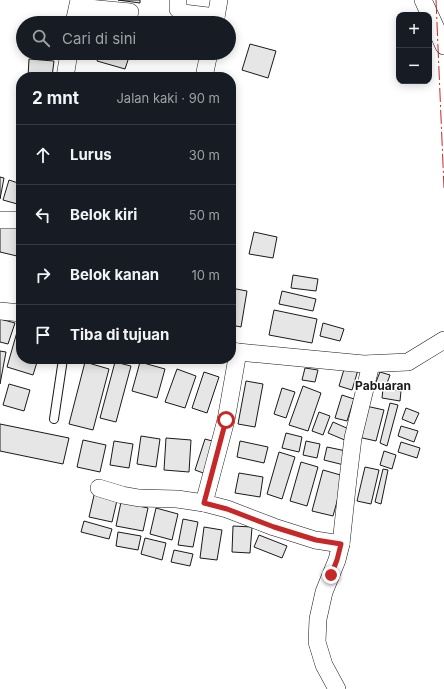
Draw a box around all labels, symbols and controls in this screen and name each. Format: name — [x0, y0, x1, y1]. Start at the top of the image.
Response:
map controls — [396, 12, 432, 84]
button: + — [396, 12, 432, 48]
search box — [16, 16, 236, 60]
icon: search — [30, 27, 52, 49]
text: Cari di sini — [62, 29, 136, 48]
button: − — [396, 48, 432, 84]
text: 2 mnt — [32, 88, 79, 108]
text: Jalan kaki · 90 m — [116, 90, 220, 106]
icon: ahead — [32, 144, 54, 166]
text: Lurus — [70, 145, 112, 164]
text: 30 m — [189, 147, 220, 163]
icon: left — [32, 204, 54, 226]
text: Belok kiri — [70, 205, 137, 224]
text: 50 m — [189, 207, 220, 223]
icon: right — [32, 264, 54, 286]
text: Belok kanan — [70, 265, 159, 284]
text: 10 m — [191, 267, 220, 283]
icon: arrive — [32, 324, 54, 346]
text: Tiba di tujuan — [70, 325, 169, 344]
district label: Pabuaran — [355, 378, 411, 393]
route start — [217, 411, 235, 429]
route end — [322, 566, 340, 584]

